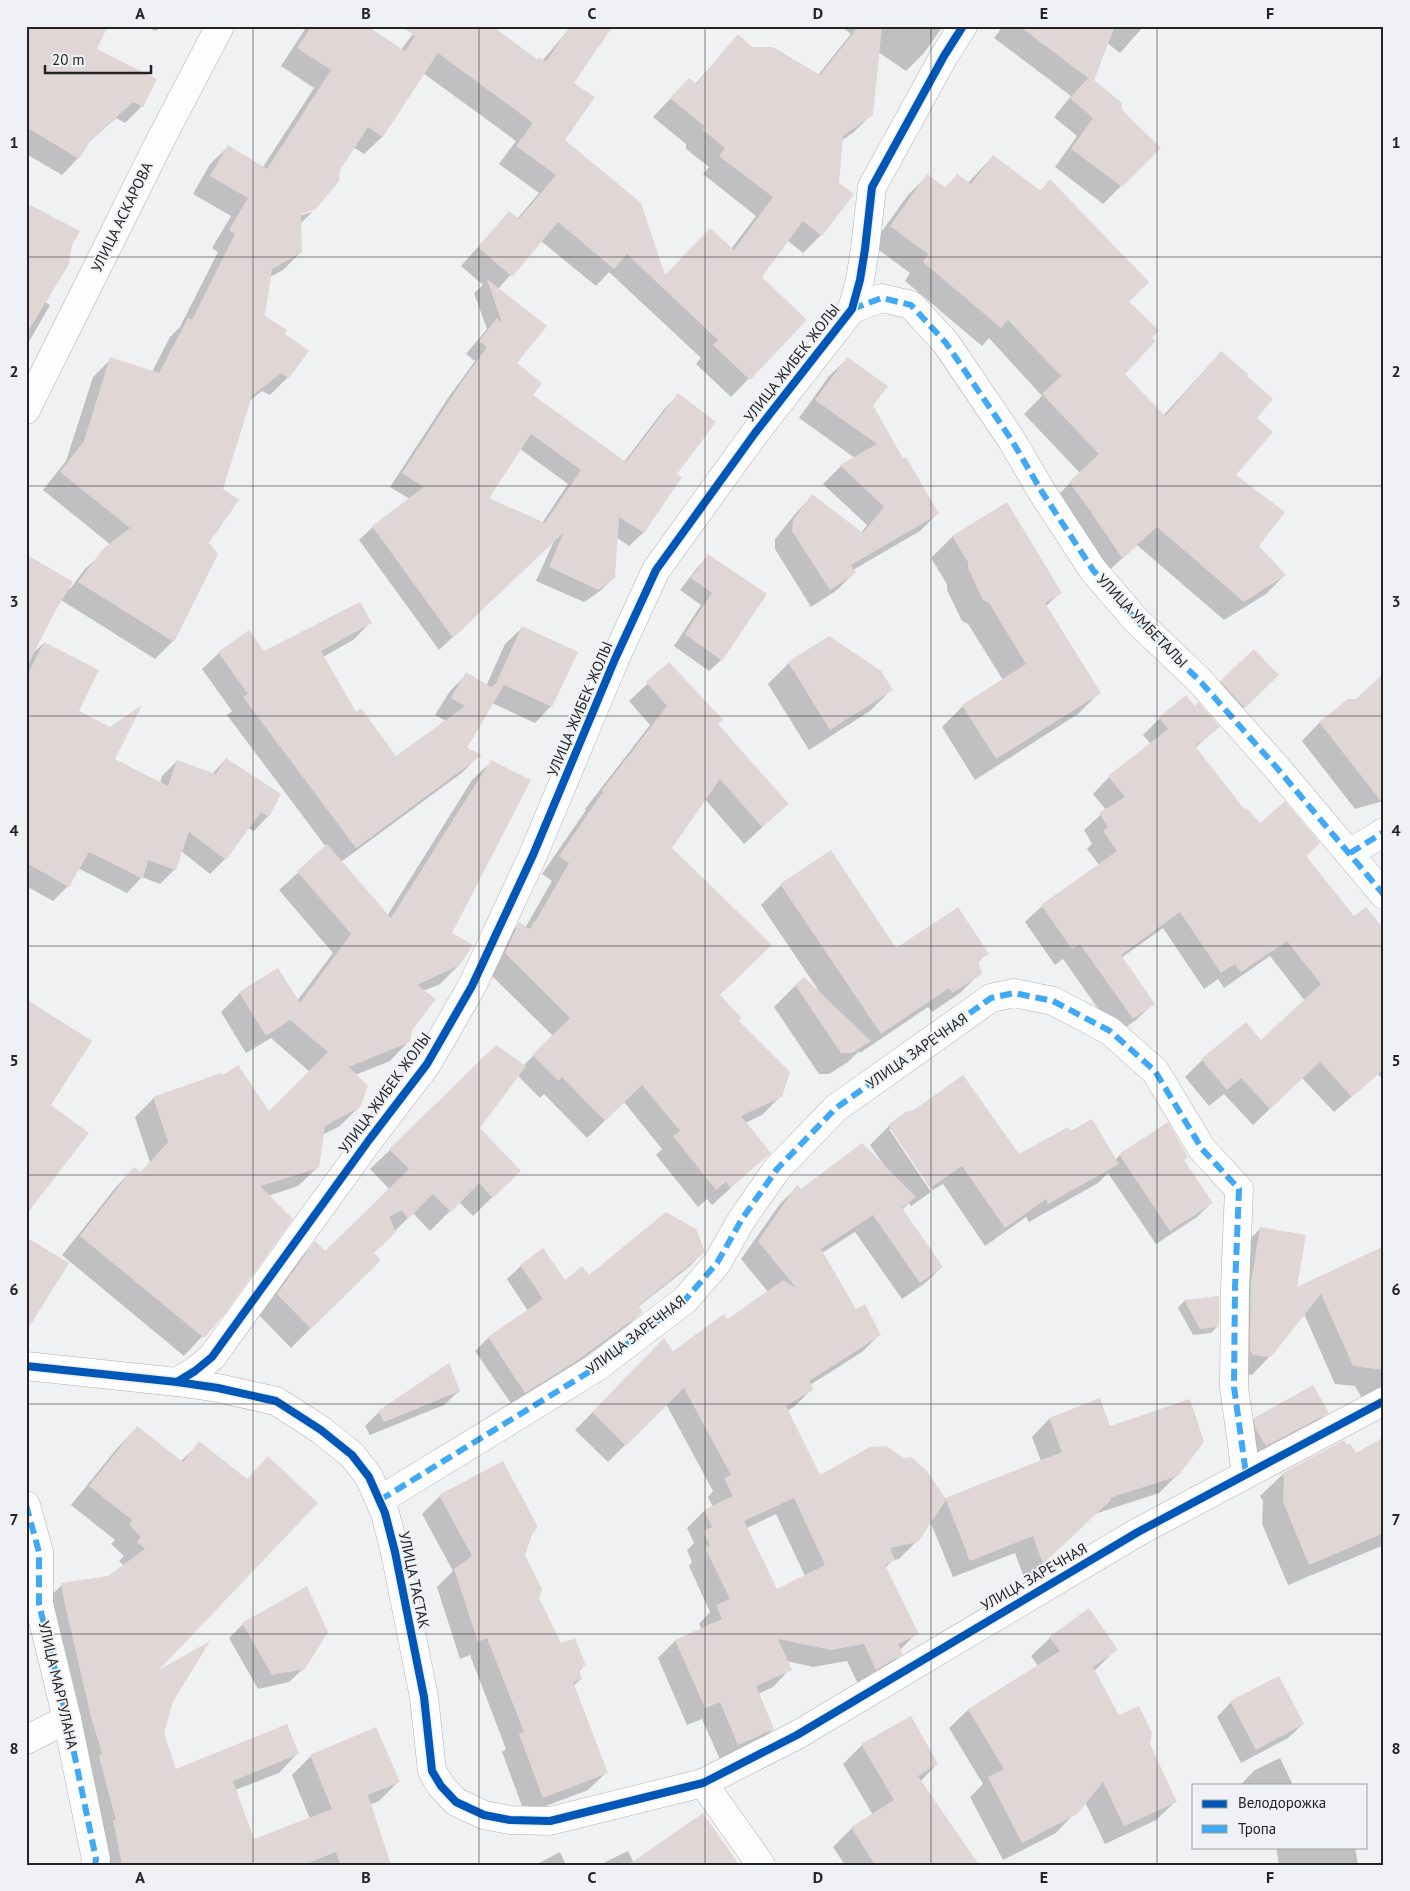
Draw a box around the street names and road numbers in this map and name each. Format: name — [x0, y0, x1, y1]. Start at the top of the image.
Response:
street label: УЛИЦА АСКАРОВА — [87, 158, 157, 275]
street label: УЛИЦА ЖИБЕК ЖОЛЫ — [740, 300, 844, 425]
street label: УЛИЦА УМБЕТАЛЫ — [1093, 570, 1192, 671]
street label: УЛИЦА ЖИБЕК ЖОЛЫ — [543, 639, 617, 779]
street label: УЛИЦА ЗАРЕЧНАЯ — [862, 1008, 971, 1093]
street label: УЛИЦА ЖИБЕК ЖОЛЫ — [334, 1029, 435, 1157]
street label: УЛИЦА ЗАРЕЧНАЯ — [582, 1291, 689, 1378]
street label: УЛИЦА ТАСТАК — [395, 1530, 434, 1630]
street label: УЛИЦА ЗАРЕЧНАЯ — [977, 1538, 1090, 1615]
street label: УЛИЦА МАРГУЛАНА — [35, 1619, 83, 1751]

